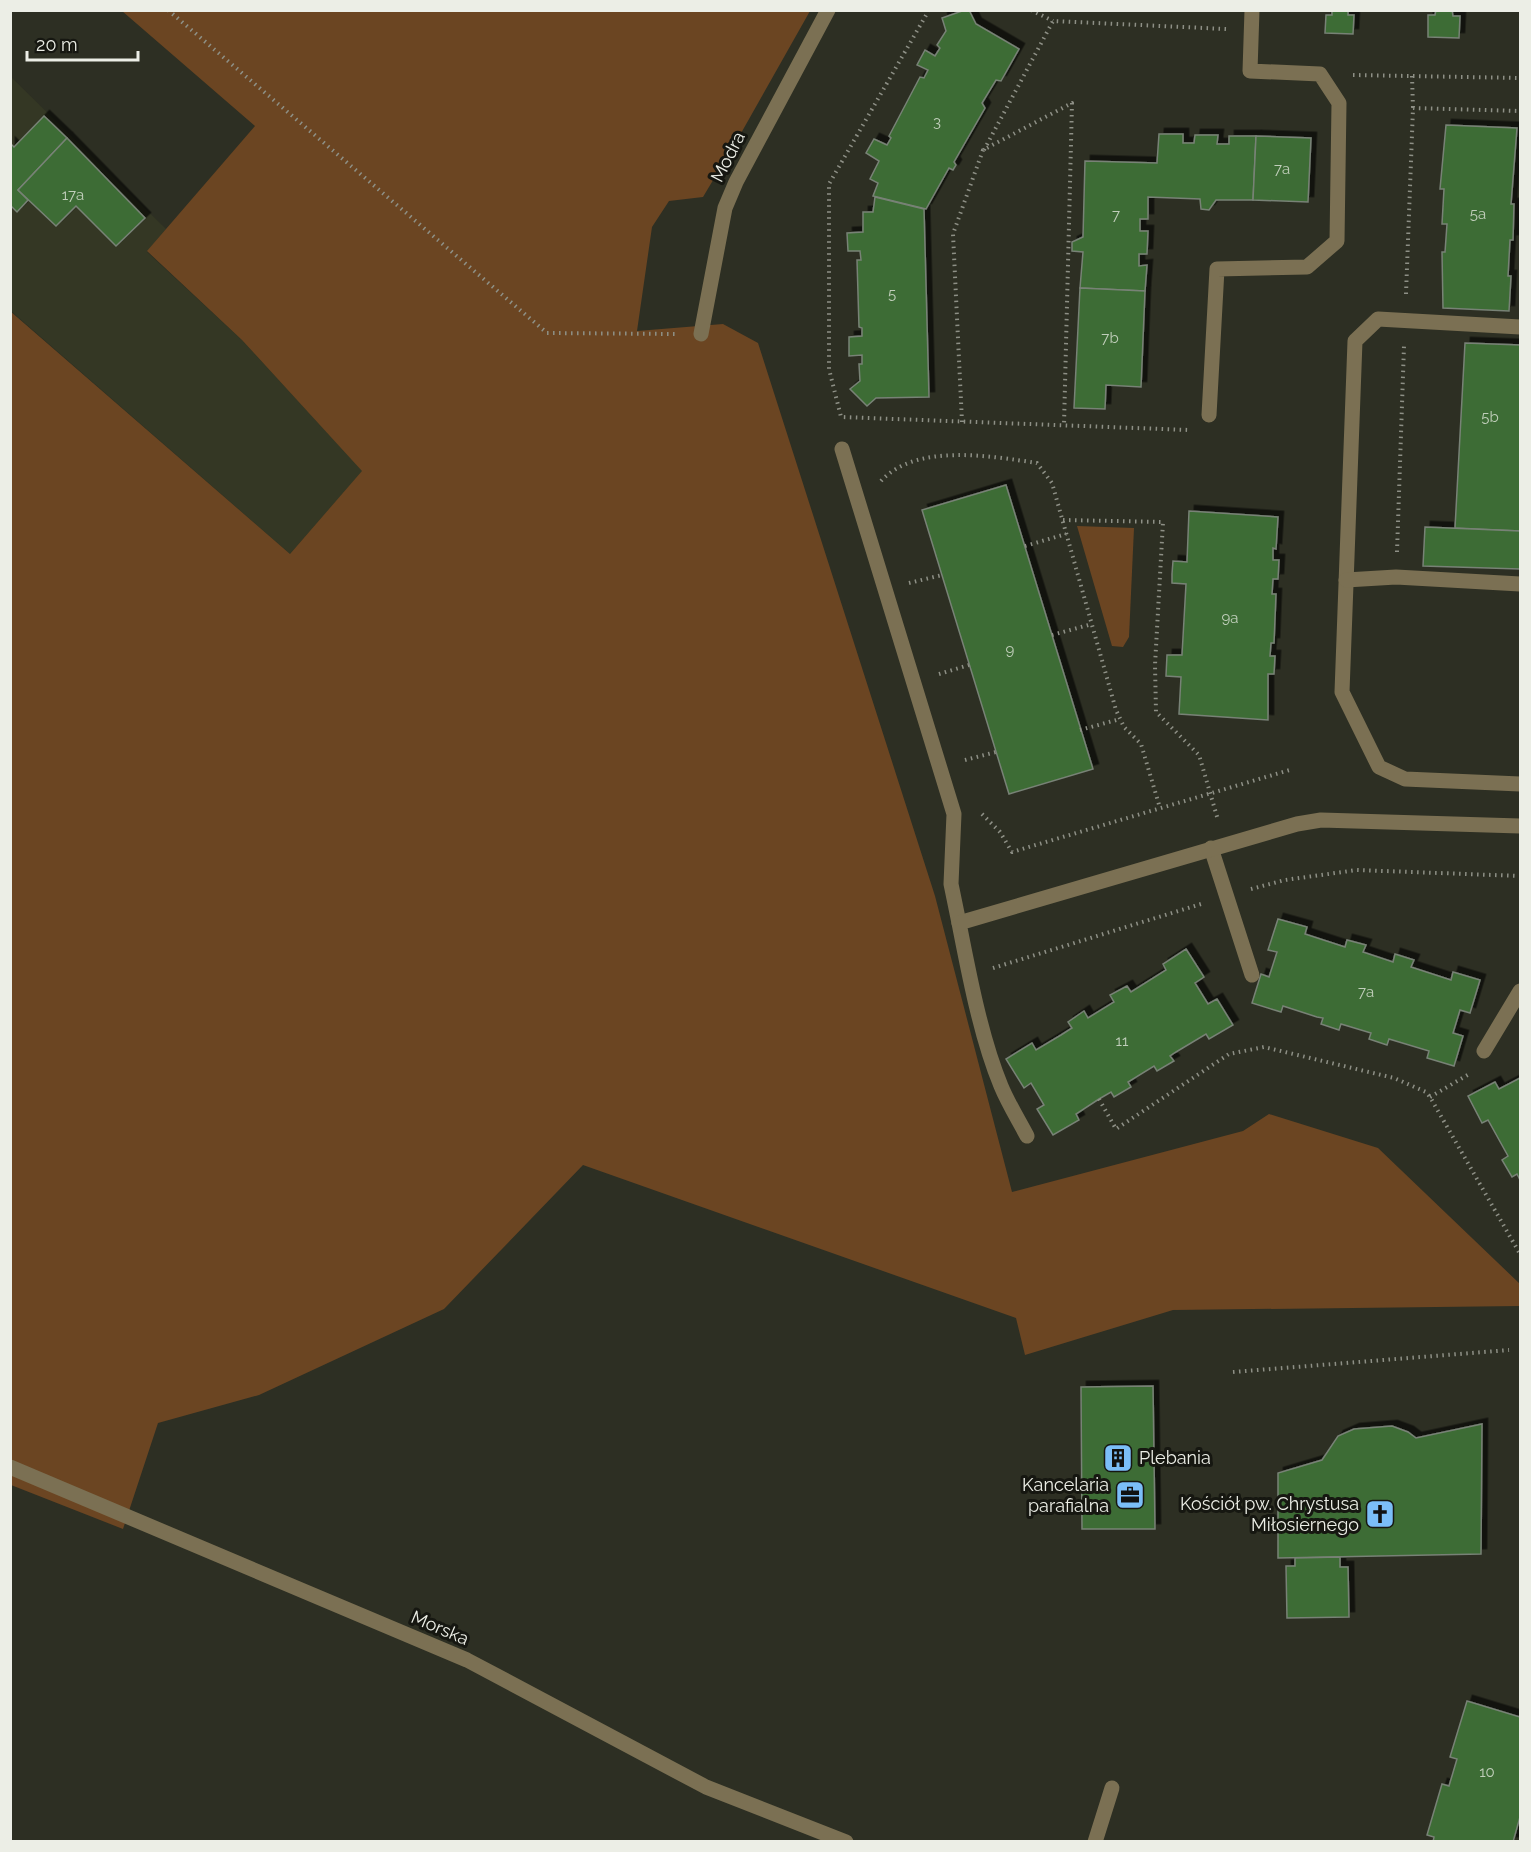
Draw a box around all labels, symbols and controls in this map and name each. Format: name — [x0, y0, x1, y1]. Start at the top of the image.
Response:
scale bar — [27, 24, 138, 62]
text: 20 m — [36, 34, 78, 55]
house number: 3 — [933, 113, 941, 131]
street label: Modra — [706, 128, 749, 185]
house number: 7a — [1274, 160, 1290, 178]
house number: 17a — [62, 186, 84, 204]
house number: 5a — [1470, 205, 1486, 223]
house number: 7 — [1112, 206, 1120, 224]
house number: 5 — [888, 285, 896, 303]
house number: 7b — [1101, 329, 1119, 347]
house number: 5b — [1481, 408, 1499, 426]
house number: 9a — [1222, 609, 1238, 627]
house number: 9 — [1006, 641, 1015, 659]
house number: 7a — [1358, 983, 1374, 1001]
house number: 11 — [1116, 1032, 1129, 1050]
building icon: Plebania — [1102, 1442, 1134, 1474]
place label: Plebania — [1139, 1447, 1211, 1468]
place label: Kancelaria parafialna — [1022, 1474, 1109, 1516]
office icon: Kancelaria parafialna — [1114, 1479, 1146, 1511]
place label: Kościół pw. Chrystusa Miłosiernego — [1180, 1493, 1359, 1535]
church icon: Kościół pw. Chrystusa Miłosiernego — [1364, 1498, 1396, 1530]
street label: Morska — [408, 1606, 472, 1649]
house number: 10 — [1479, 1763, 1495, 1781]

